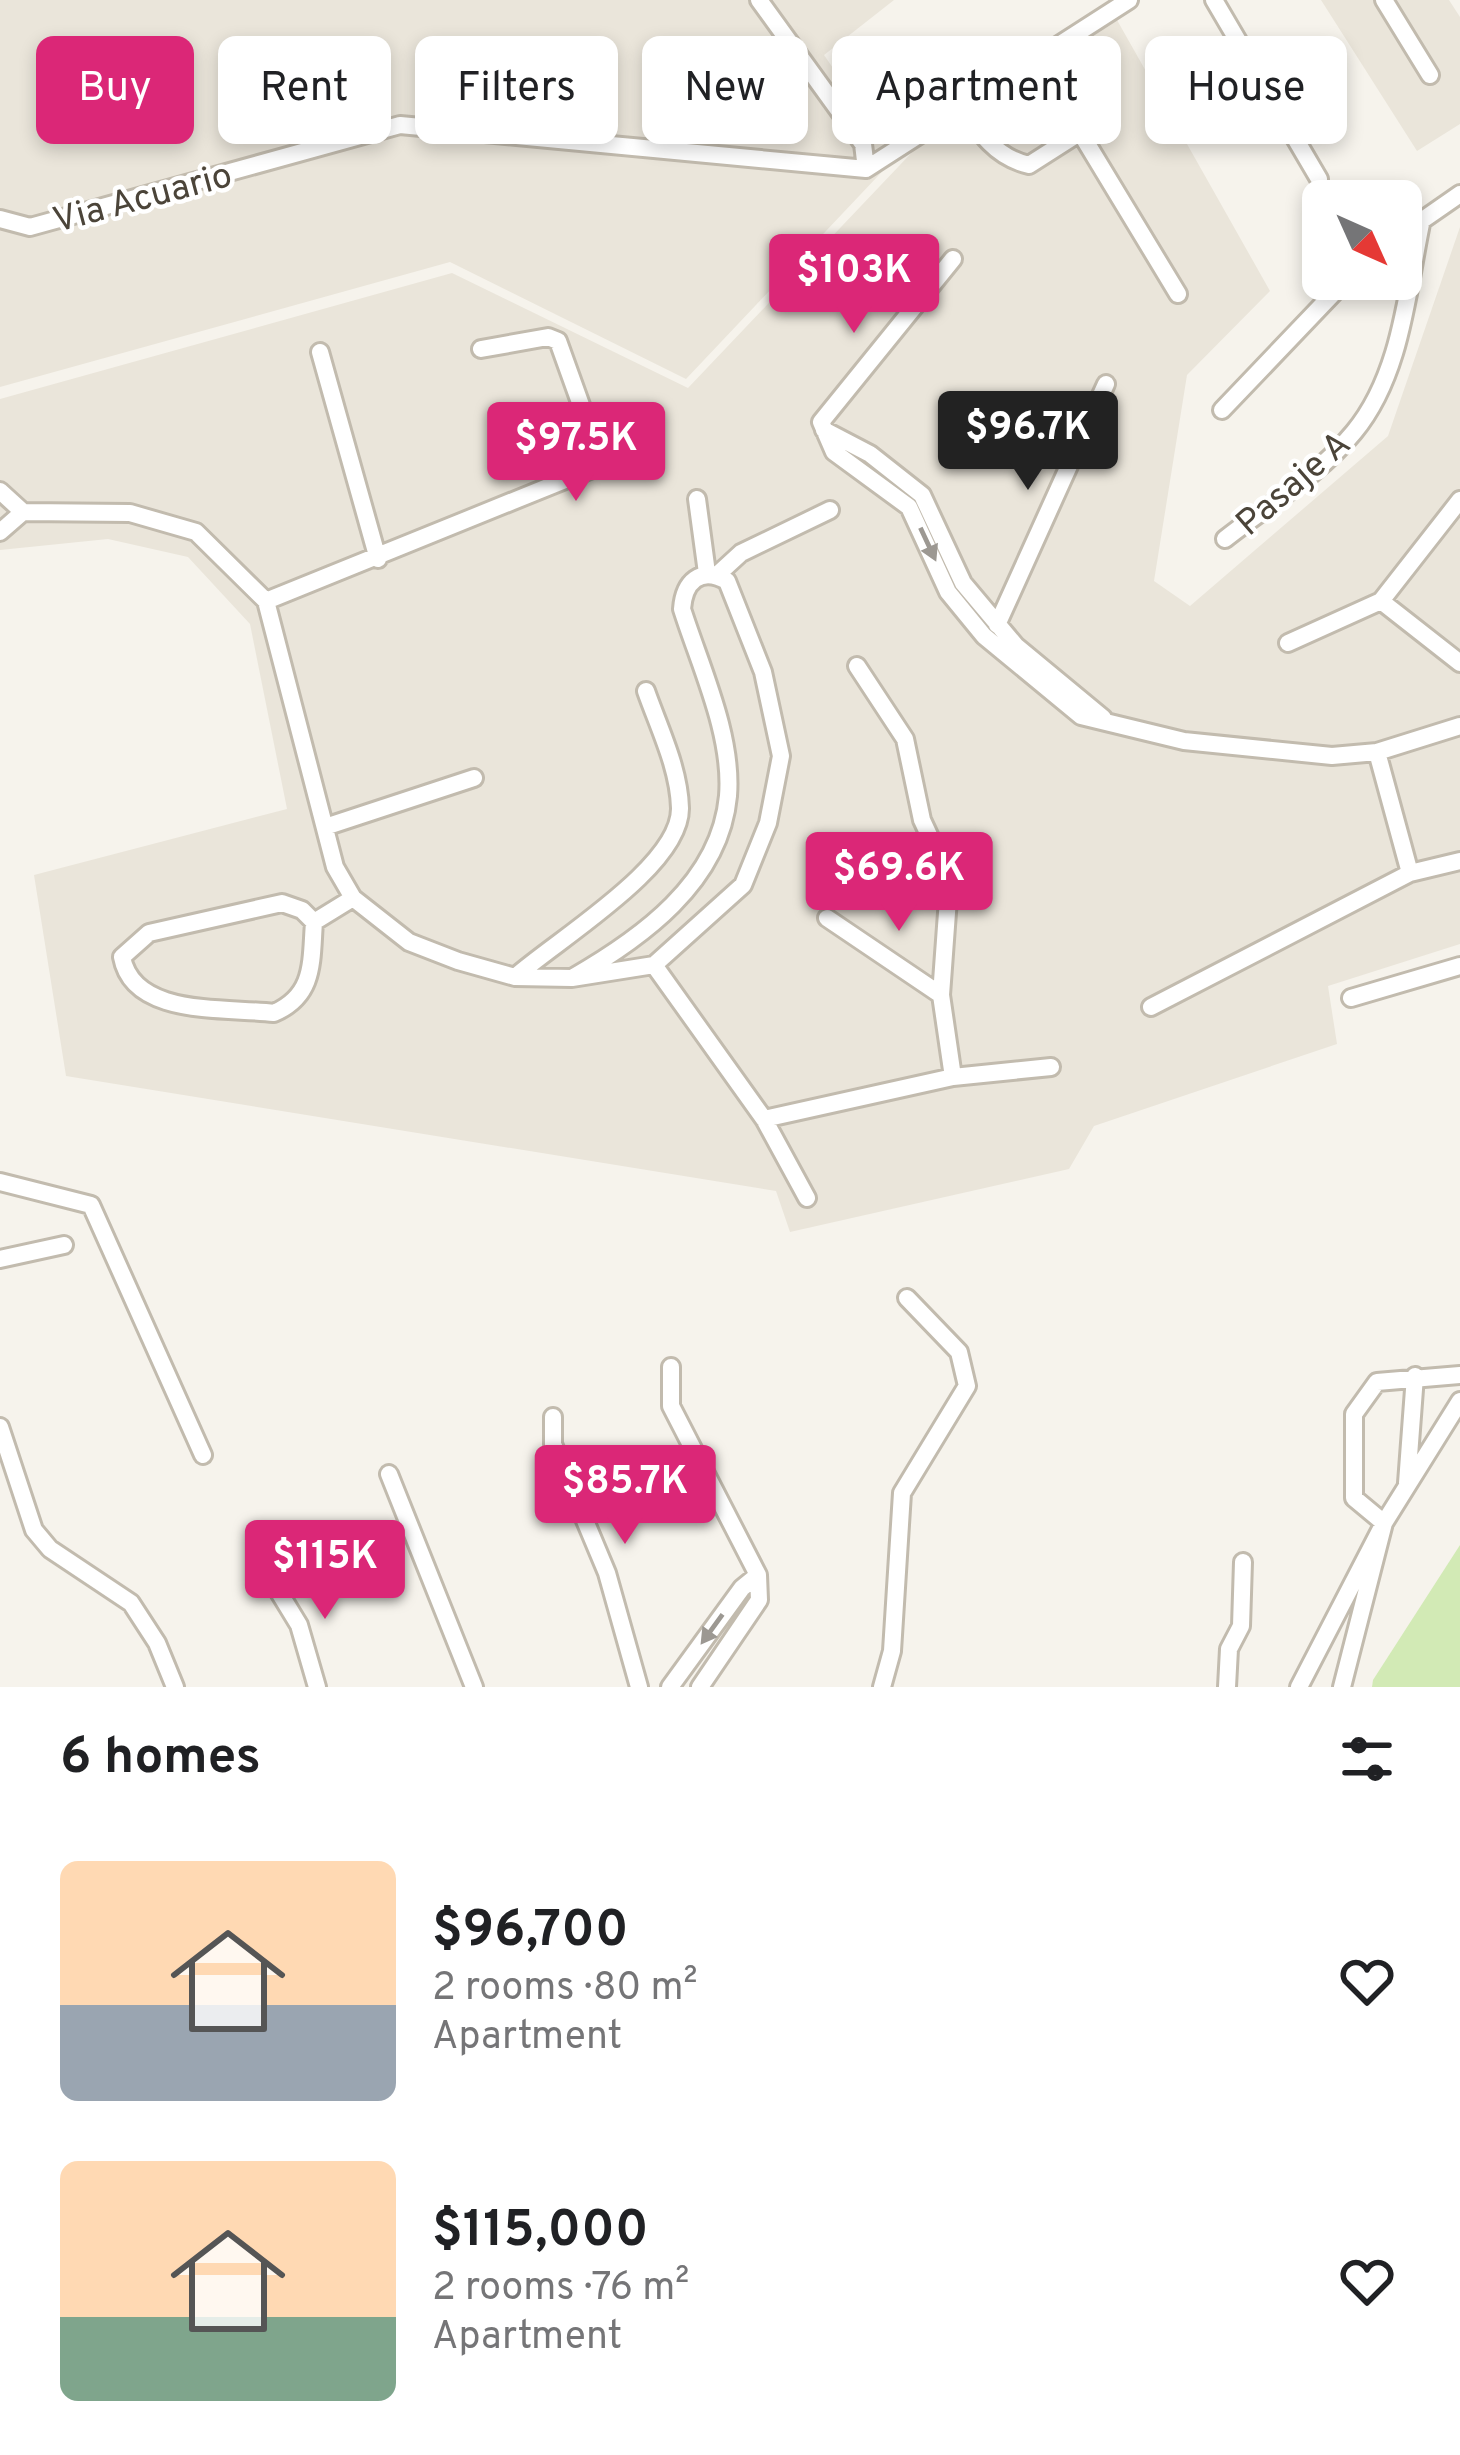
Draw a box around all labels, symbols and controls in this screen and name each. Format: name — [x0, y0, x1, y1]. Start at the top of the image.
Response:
chip: Buy — [36, 36, 194, 144]
chip: Rent — [218, 36, 391, 144]
chip: Filters — [415, 36, 618, 144]
chip: New — [642, 36, 808, 144]
chip: Apartment — [832, 36, 1121, 144]
chip: House — [1145, 36, 1347, 144]
street label: Via Acuario — [49, 154, 238, 246]
north arrow — [1302, 180, 1422, 300]
map controls — [1302, 180, 1422, 300]
pin: $103K — [770, 234, 938, 336]
text: $103K — [796, 248, 912, 297]
pin: $96.7K — [930, 391, 1126, 493]
pin: $97.5K — [478, 402, 674, 504]
text: $96.7K — [965, 405, 1091, 454]
text: $97.5K — [514, 416, 638, 465]
street label: Pasaje A — [1228, 423, 1362, 547]
one-way arrow — [918, 527, 938, 562]
pin: $69.6K — [801, 832, 997, 934]
text: $69.6K — [833, 846, 965, 895]
pin: $85.7K — [527, 1445, 723, 1547]
text: $85.7K — [562, 1459, 688, 1508]
pin: $115K — [241, 1520, 409, 1622]
text: $115K — [272, 1534, 378, 1583]
one-way arrow — [701, 1613, 724, 1645]
icon: filters — [1334, 1726, 1400, 1792]
text: 6 homes — [60, 1727, 261, 1792]
text: $96,700 — [432, 1900, 629, 1965]
icon: home — [156, 1909, 300, 2053]
icon: heart — [1334, 1948, 1400, 2014]
text: 2 rooms · 80 m² — [432, 1965, 698, 2014]
text: Apartment — [432, 2014, 622, 2063]
text: $115,000 — [432, 2200, 648, 2265]
icon: home — [156, 2209, 300, 2353]
icon: heart — [1334, 2248, 1400, 2314]
text: 2 rooms · 76 m² — [432, 2265, 689, 2314]
text: Apartment — [432, 2314, 622, 2363]

